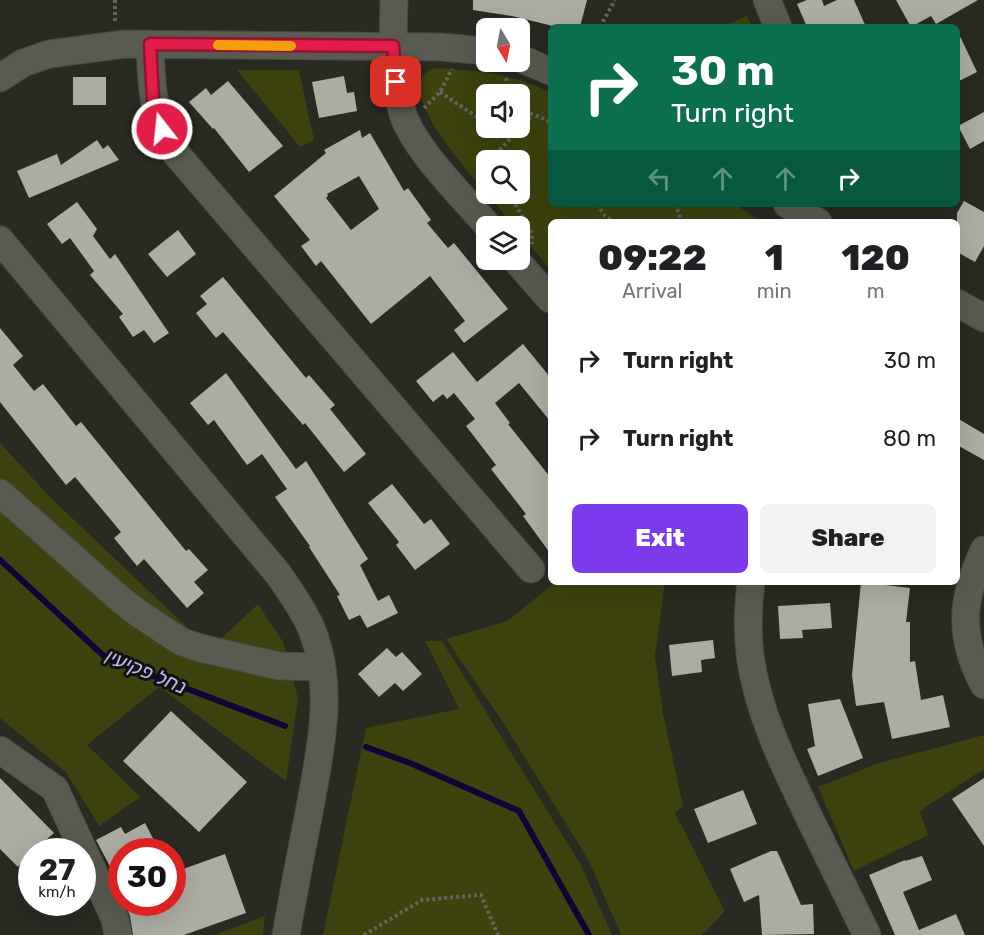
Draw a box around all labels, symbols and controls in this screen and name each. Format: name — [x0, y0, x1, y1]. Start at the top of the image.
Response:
north arrow — [476, 18, 530, 72]
map controls — [476, 18, 530, 270]
text: 30 m — [671, 46, 775, 96]
icon: right — [572, 48, 650, 126]
pin — [370, 56, 421, 107]
icon: arrive — [379, 65, 412, 98]
button: sound — [476, 84, 530, 138]
position arrow — [130, 97, 194, 161]
text: Turn right — [671, 97, 794, 129]
button: search — [476, 150, 530, 204]
icon: left — [643, 162, 676, 195]
icon: ahead — [706, 162, 739, 195]
icon: ahead — [769, 162, 802, 195]
icon: right — [832, 162, 865, 195]
button: layers — [476, 216, 530, 270]
text: 09:22 — [598, 236, 707, 279]
text: 1 — [765, 236, 784, 279]
text: 120 — [842, 236, 910, 279]
text: Arrival — [622, 279, 682, 303]
text: min — [757, 279, 792, 303]
text: m — [867, 279, 885, 303]
icon: right — [572, 344, 605, 377]
text: Turn right — [623, 347, 733, 374]
text: 30 m — [884, 347, 936, 374]
icon: right — [572, 422, 605, 455]
text: Turn right — [623, 425, 733, 452]
text: 80 m — [883, 425, 936, 452]
button: Exit — [572, 504, 748, 573]
button: Share — [760, 504, 936, 573]
water label: נחל פקיעין — [102, 643, 190, 699]
speed limit sign: 30 — [108, 838, 186, 916]
text: 27 — [39, 852, 75, 888]
text: km/h — [38, 883, 76, 901]

